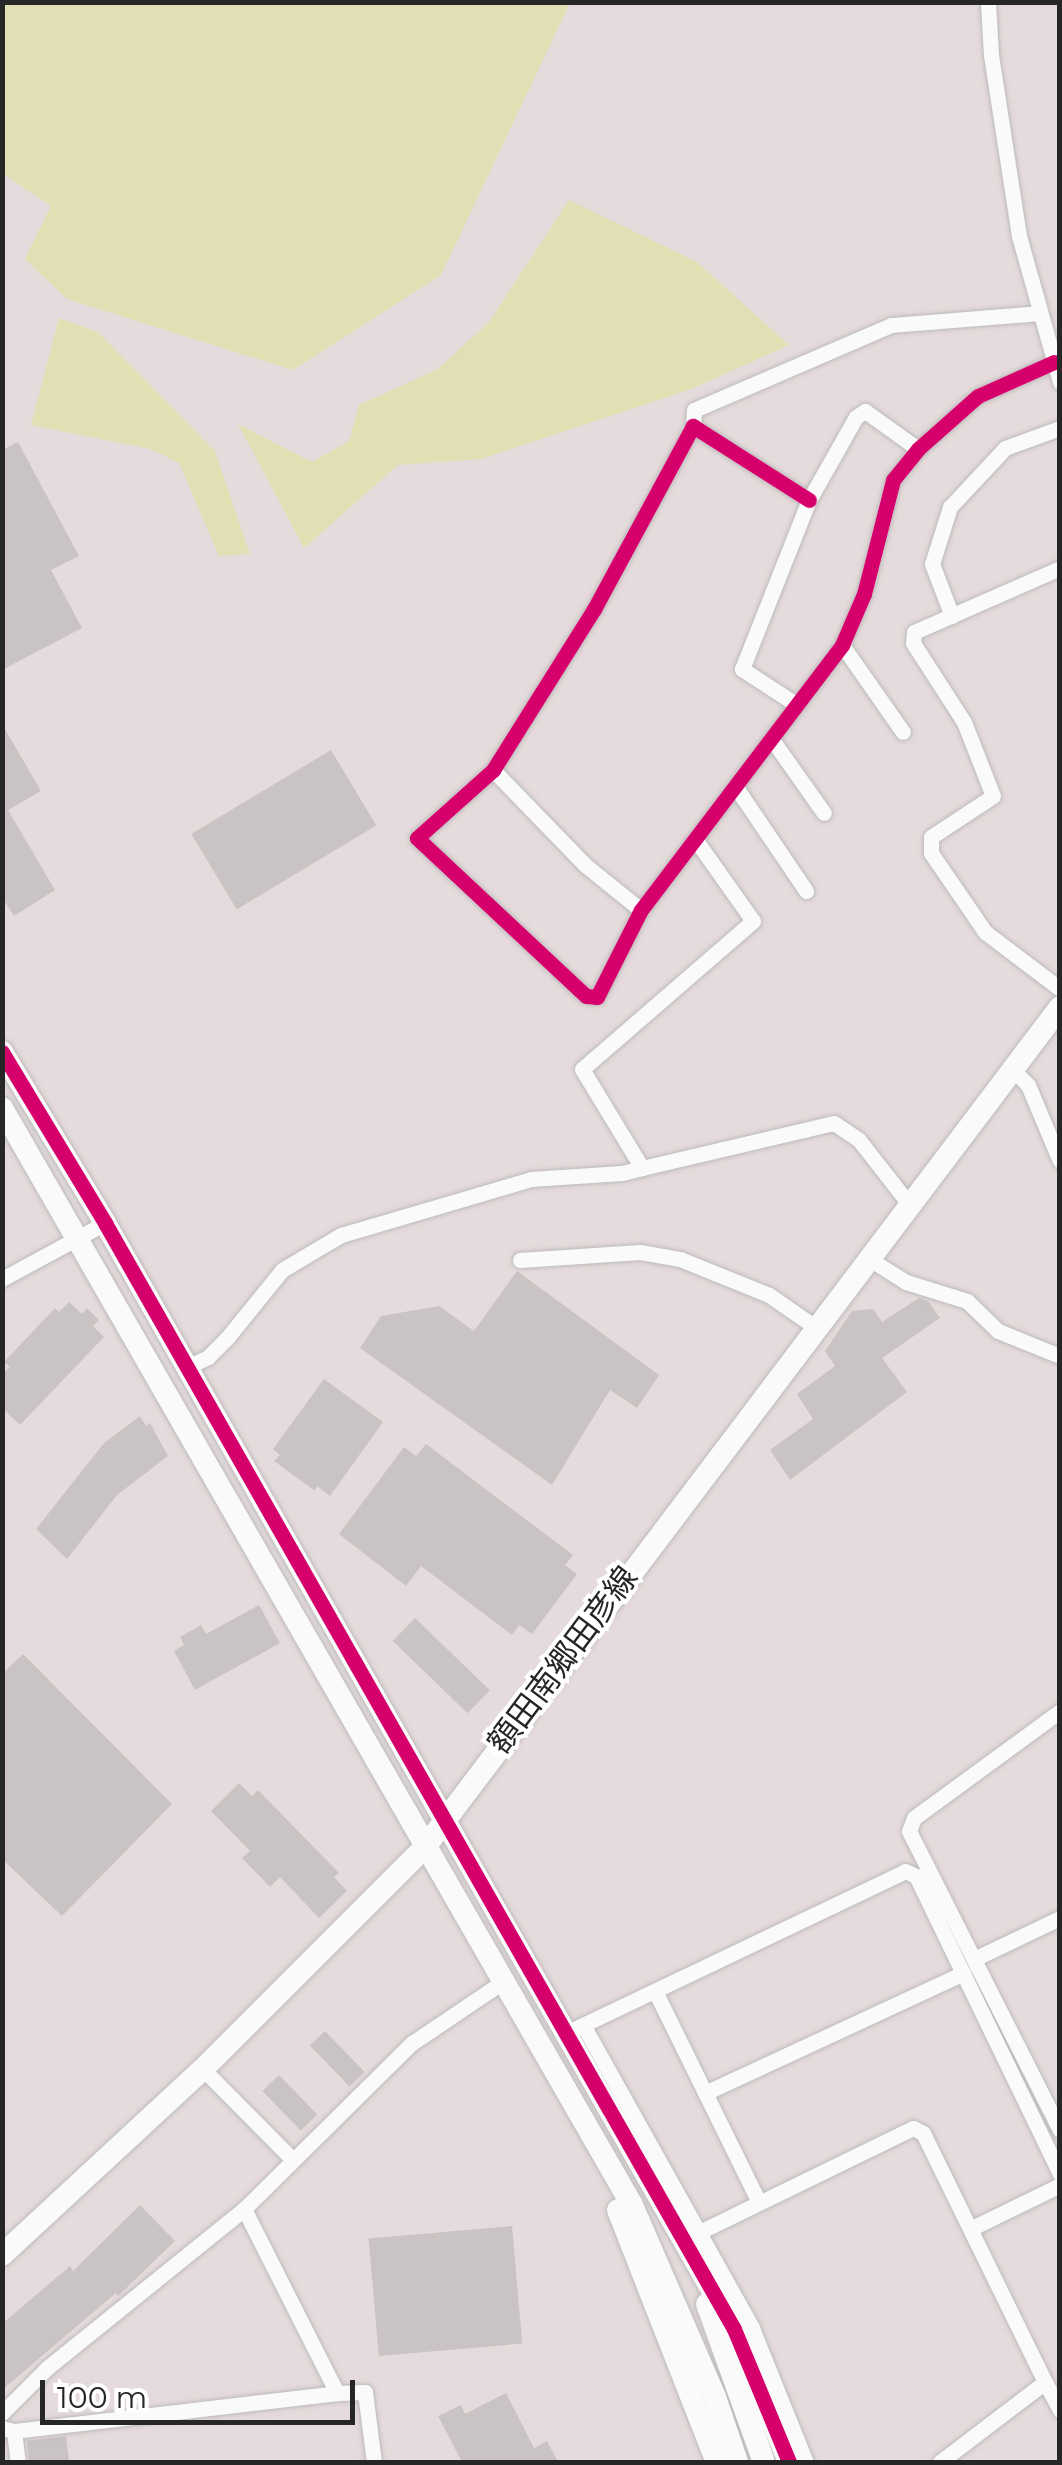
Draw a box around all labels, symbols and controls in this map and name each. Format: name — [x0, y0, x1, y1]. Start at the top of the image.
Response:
street label: 額田南郷田彦線 — [480, 1559, 646, 1761]
scale bar — [45, 2360, 360, 2422]
text: 100 m — [57, 2379, 147, 2416]

